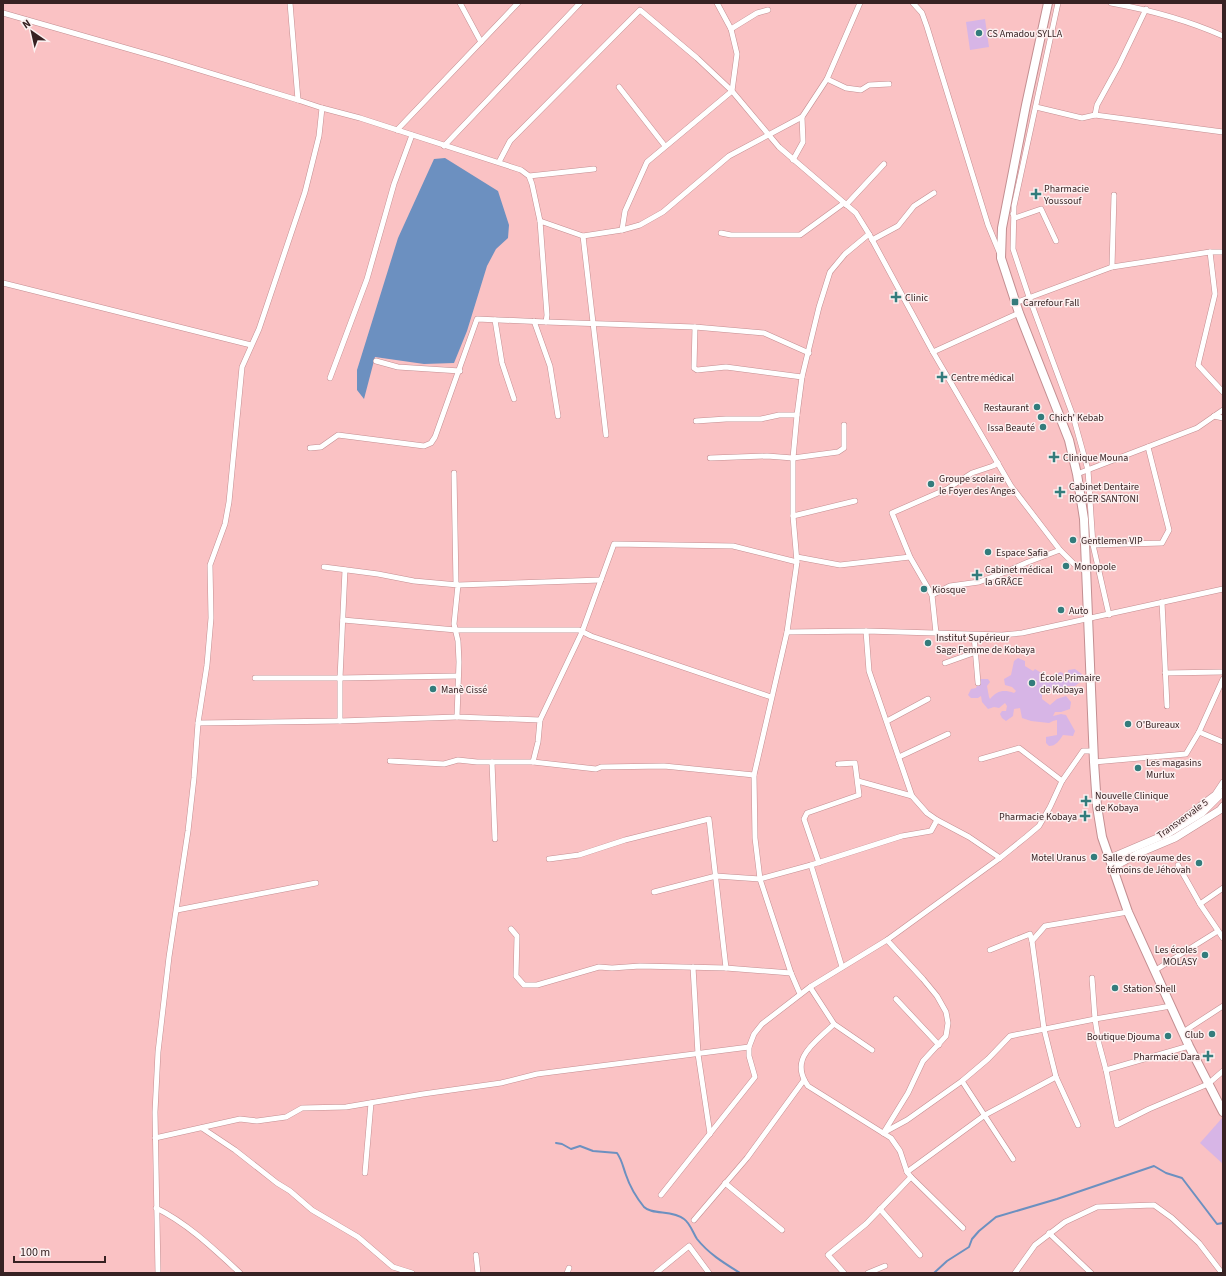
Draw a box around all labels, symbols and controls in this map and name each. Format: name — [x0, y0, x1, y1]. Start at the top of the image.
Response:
north arrow — [12, 12, 52, 52]
text: N — [19, 16, 34, 32]
place label: CS Amadou SYLLA — [987, 27, 1063, 41]
marker: CS Amadou SYLLA — [974, 28, 984, 38]
place label: Pharmacie Youssouf — [1043, 182, 1089, 208]
marker: Pharmacie Youssouf — [1031, 189, 1041, 199]
marker: Clinic — [890, 291, 902, 303]
place label: Clinic — [905, 291, 929, 305]
place label: Carrefour Fall — [1023, 296, 1080, 310]
marker: Carrefour Fall — [1010, 297, 1020, 307]
marker: Centre médical — [936, 371, 948, 383]
place label: Centre médical — [951, 371, 1015, 385]
place label: Restaurant — [984, 401, 1030, 415]
marker: Restaurant — [1032, 402, 1042, 412]
place label: Chich' Kebab — [1049, 411, 1104, 425]
marker: Chich' Kebab — [1036, 412, 1046, 422]
place label: Issa Beauté — [988, 421, 1035, 435]
marker: Issa Beauté — [1038, 422, 1048, 432]
marker: Clinique Mouna — [1048, 451, 1060, 463]
place label: Clinique Mouna — [1063, 451, 1128, 465]
place label: Groupe scolaire le Foyer des Anges — [939, 472, 1015, 498]
marker: Groupe scolaire le Foyer des Anges — [926, 479, 936, 489]
place label: Cabinet Dentaire ROGER SANTONI — [1069, 480, 1139, 506]
marker: Cabinet Dentaire ROGER SANTONI — [1054, 486, 1066, 498]
place label: Gentlemen VIP — [1081, 534, 1143, 548]
marker: Gentlemen VIP — [1068, 535, 1078, 545]
place label: Espace Safia — [996, 546, 1048, 560]
marker: Espace Safia — [983, 547, 993, 557]
place label: Monopole — [1074, 560, 1116, 574]
marker: Monopole — [1061, 561, 1071, 571]
place label: Cabinet médical la GRÂCE — [985, 563, 1053, 589]
marker: Cabinet médical la GRÂCE — [972, 570, 982, 580]
place label: Kiosque — [932, 583, 966, 597]
marker: Kiosque — [919, 584, 929, 594]
place label: Auto — [1069, 604, 1088, 618]
marker: Auto — [1056, 605, 1066, 615]
place label: Institut Supérieur Sage Femme de Kobaya — [936, 631, 1035, 657]
marker: Institut Supérieur Sage Femme de Kobaya — [923, 638, 933, 648]
place label: École Primaire de Kobaya — [1040, 671, 1100, 697]
marker: École Primaire de Kobaya — [1027, 678, 1037, 688]
place label: Manè Cissé — [441, 683, 487, 697]
marker: Manè Cissé — [428, 684, 438, 694]
place label: O'Bureaux — [1136, 718, 1180, 732]
marker: O'Bureaux — [1123, 719, 1133, 729]
place label: Les magasins Murlux — [1146, 756, 1201, 782]
marker: Les magasins Murlux — [1133, 763, 1143, 773]
place label: Nouvelle Clinique de Kobaya — [1095, 789, 1169, 815]
marker: Nouvelle Clinique de Kobaya — [1080, 795, 1092, 807]
street label: Transvervale 5 — [1154, 795, 1211, 842]
place label: Pharmacie Kobaya — [999, 810, 1077, 824]
marker: Pharmacie Kobaya — [1080, 811, 1090, 821]
place label: Motel Uranus — [1031, 851, 1086, 865]
place label: Salle de royaume des témoins de Jéhovah — [1102, 851, 1191, 877]
marker: Motel Uranus — [1089, 852, 1099, 862]
marker: Salle de royaume des témoins de Jéhovah — [1194, 858, 1204, 868]
place label: Les écoles MOLASY — [1155, 943, 1197, 969]
marker: Les écoles MOLASY — [1200, 950, 1210, 960]
place label: Station Shell — [1123, 982, 1176, 996]
marker: Station Shell — [1110, 983, 1120, 993]
place label: Club — [1185, 1028, 1204, 1042]
marker: Club — [1207, 1029, 1217, 1039]
place label: Boutique Djouma — [1087, 1030, 1160, 1044]
marker: Boutique Djouma — [1163, 1031, 1173, 1041]
place label: Pharmacie Dara — [1134, 1050, 1200, 1064]
marker: Pharmacie Dara — [1203, 1051, 1213, 1061]
scale bar — [14, 1238, 105, 1264]
text: 100 m — [20, 1244, 50, 1261]

